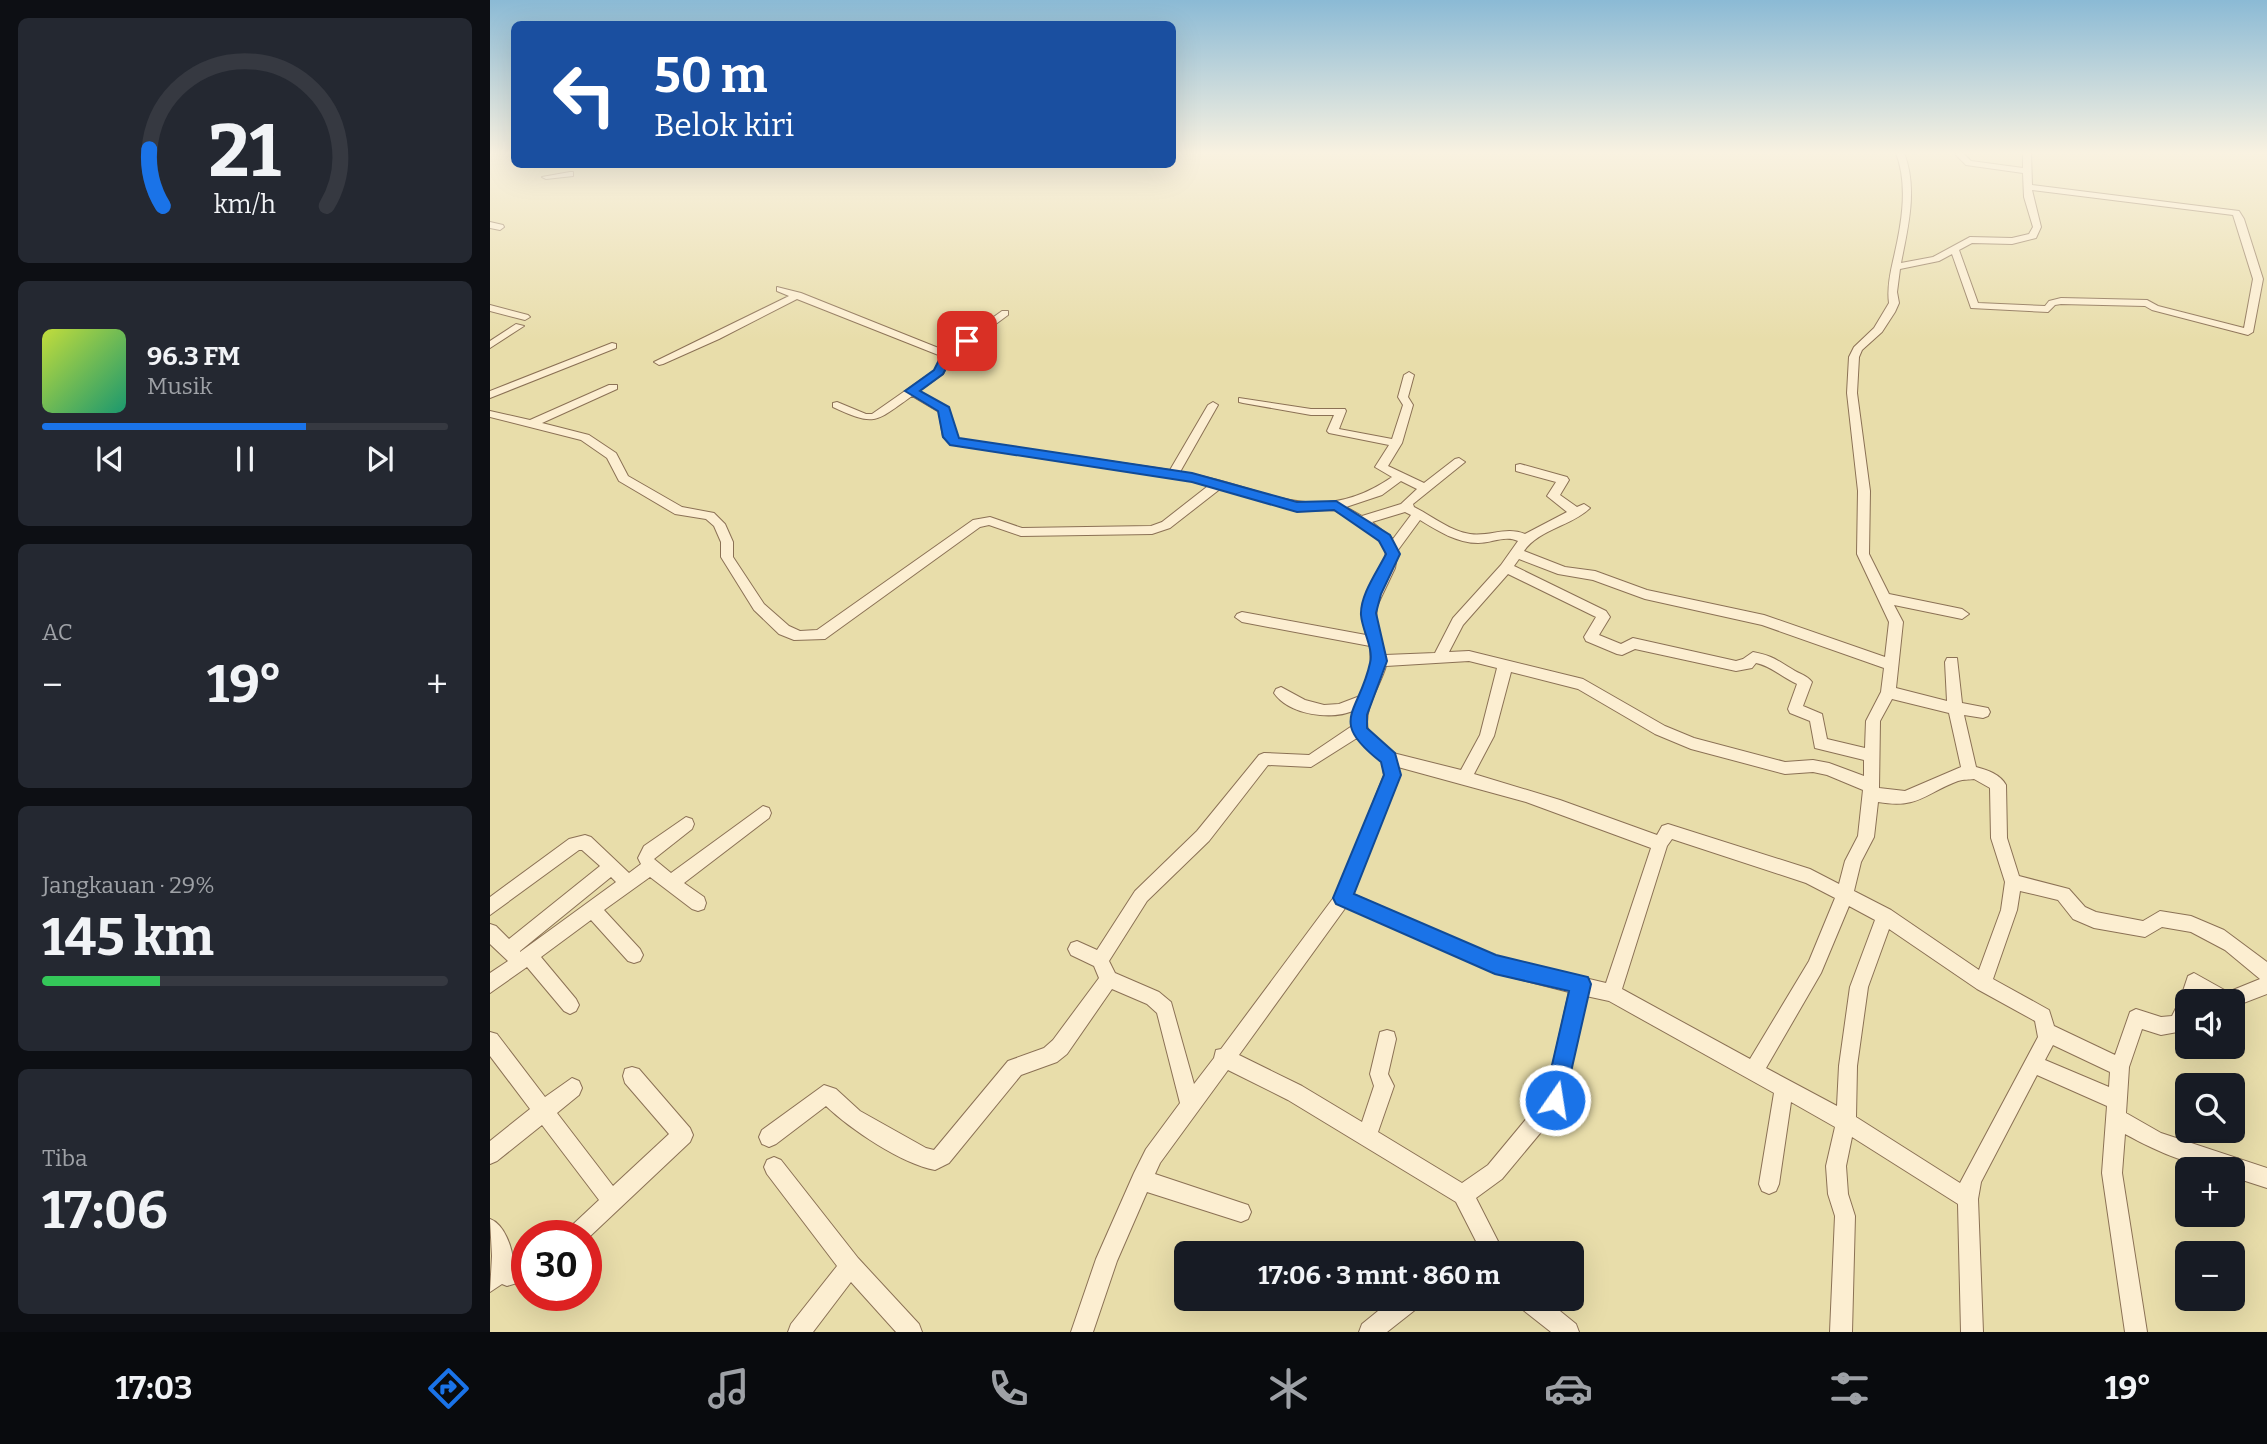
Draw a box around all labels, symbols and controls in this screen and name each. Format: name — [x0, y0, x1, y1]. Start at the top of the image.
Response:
text: 50 m — [654, 46, 767, 105]
icon: left — [539, 49, 630, 140]
text: Belok kiri — [654, 106, 794, 144]
text: 21 — [209, 109, 282, 196]
text: km/h — [214, 190, 276, 220]
pin — [937, 311, 997, 371]
icon: arrive — [948, 322, 986, 360]
text: 96.3 FM — [147, 341, 240, 372]
text: Musik — [147, 372, 213, 400]
icon: previous — [91, 440, 129, 478]
icon: pause — [226, 440, 264, 478]
icon: next — [361, 440, 399, 478]
text: AC — [42, 618, 73, 646]
text: 19° — [207, 653, 282, 716]
text: − — [42, 662, 63, 708]
text: + — [426, 662, 448, 708]
text: Jangkauan · 29% — [42, 871, 215, 899]
text: 145 km — [42, 906, 214, 969]
map controls — [2175, 989, 2245, 1311]
button: sound — [2175, 989, 2245, 1059]
position arrow — [1518, 1063, 1592, 1137]
button: search — [2175, 1073, 2245, 1143]
text: Tiba — [42, 1144, 88, 1172]
button: + — [2175, 1157, 2245, 1227]
text: 17:06 — [42, 1179, 168, 1242]
speed limit sign: 30 — [511, 1220, 602, 1311]
button: − — [2175, 1241, 2245, 1311]
text: 17:06 · 3 mnt · 860 m — [1258, 1260, 1500, 1291]
icon: directions — [424, 1364, 473, 1413]
icon: music — [704, 1364, 753, 1413]
icon: phone — [984, 1364, 1033, 1413]
icon: climate — [1264, 1364, 1313, 1413]
icon: car — [1544, 1364, 1593, 1413]
icon: filters — [1825, 1364, 1874, 1413]
text: 17:03 — [116, 1369, 193, 1407]
text: 19° — [2105, 1369, 2151, 1407]

